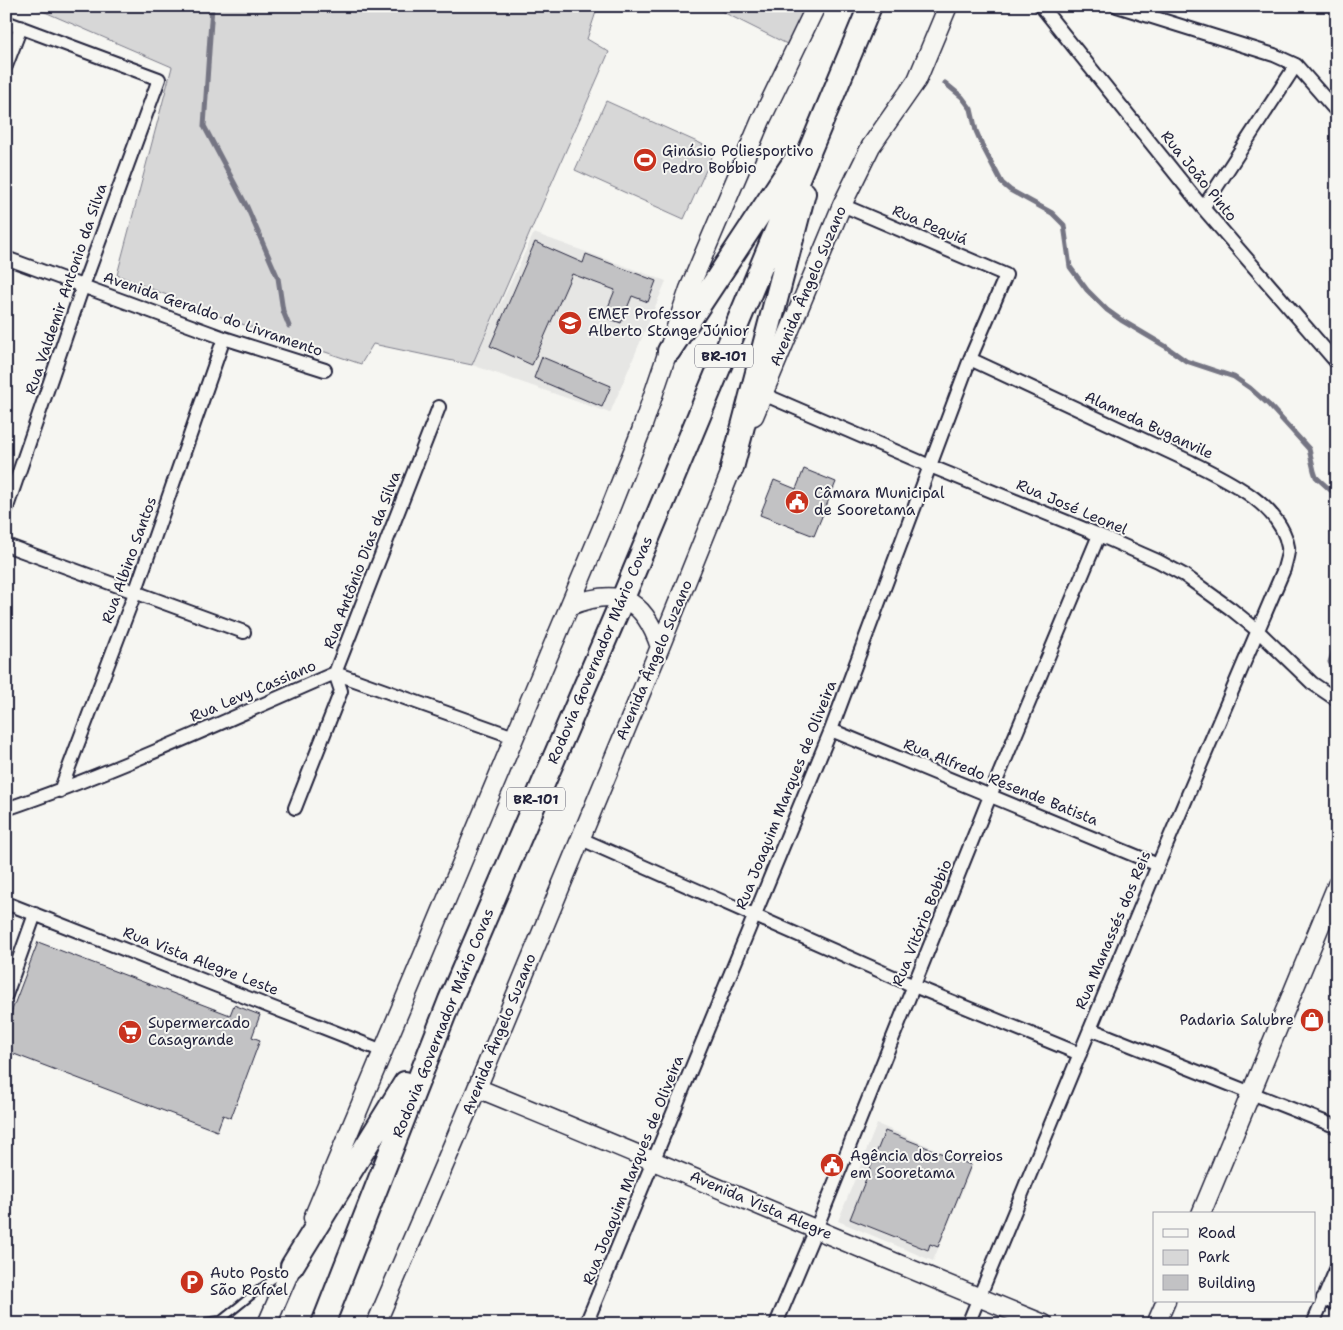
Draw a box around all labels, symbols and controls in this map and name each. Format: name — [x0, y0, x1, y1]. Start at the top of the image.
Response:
street label: Rua João Pinto — [1156, 127, 1242, 225]
place label: Ginásio Poliesportivo Pedro Bobbio — [662, 141, 814, 178]
sports icon: Ginásio Poliesportivo Pedro Bobbio — [632, 147, 658, 173]
street label: Rua Valdemir Antonio da Silva — [20, 180, 112, 397]
street label: Rua Pequiá — [889, 200, 971, 250]
street label: Avenida Ângelo Suzano — [764, 202, 851, 369]
street label: Avenida Geraldo do Livramento — [101, 267, 325, 361]
place label: EMEF Professor Alberto Stange Júnior — [588, 304, 749, 341]
school or university icon: EMEF Professor Alberto Stange Júnior — [557, 310, 583, 336]
road number: BR-101 — [695, 344, 753, 368]
street label: Alameda Buganvile — [1081, 386, 1217, 464]
street label: Rua Antônio Dias da Silva — [319, 468, 405, 652]
street label: Rua José Leonel — [1013, 475, 1131, 540]
place label: Câmara Municipal de Sooretama — [814, 483, 945, 520]
public building icon: Câmara Municipal de Sooretama — [784, 489, 810, 515]
street label: Rua Albino Santos — [97, 494, 161, 626]
street label: Rodovia Governador Mário Covas — [543, 533, 657, 767]
street label: Avenida Ângelo Suzano — [610, 576, 697, 743]
street label: Rua Levy Cassiano — [187, 655, 319, 727]
street label: Rua Joaquim Marques de Oliveira — [731, 677, 841, 913]
street label: Rua Alfredo Resende Batista — [901, 734, 1102, 831]
road number: BR-101 — [507, 788, 565, 811]
street label: Rua Manassés dos Reis — [1070, 848, 1156, 1012]
street label: Rua Vitório Bobbio — [887, 857, 957, 989]
street label: Rodovia Governador Mário Covas — [388, 905, 498, 1141]
street label: Rua Vista Alegre Leste — [120, 922, 282, 1000]
street label: Avenida Ângelo Suzano — [457, 950, 541, 1118]
shop icon: Padaria Salubre — [1299, 1007, 1325, 1033]
place label: Padaria Salubre — [1180, 1010, 1294, 1030]
place label: Supermercado Casagrande — [148, 1013, 250, 1050]
supermarket icon: Supermercado Casagrande — [117, 1019, 143, 1045]
street label: Rua Joaquim Marques de Oliveira — [578, 1052, 688, 1288]
place label: Agência dos Correios em Sooretama — [850, 1146, 1003, 1183]
public building icon: Agência dos Correios em Sooretama — [819, 1152, 845, 1178]
street label: Avenida Vista Alegre — [687, 1166, 835, 1244]
legend — [1153, 1212, 1316, 1302]
text: Road — [1198, 1223, 1236, 1243]
text: Park — [1198, 1247, 1230, 1267]
place label: Auto Posto São Rafael — [210, 1263, 289, 1300]
parking icon: Auto Posto São Rafael — [179, 1269, 205, 1295]
text: Building — [1198, 1273, 1255, 1293]

